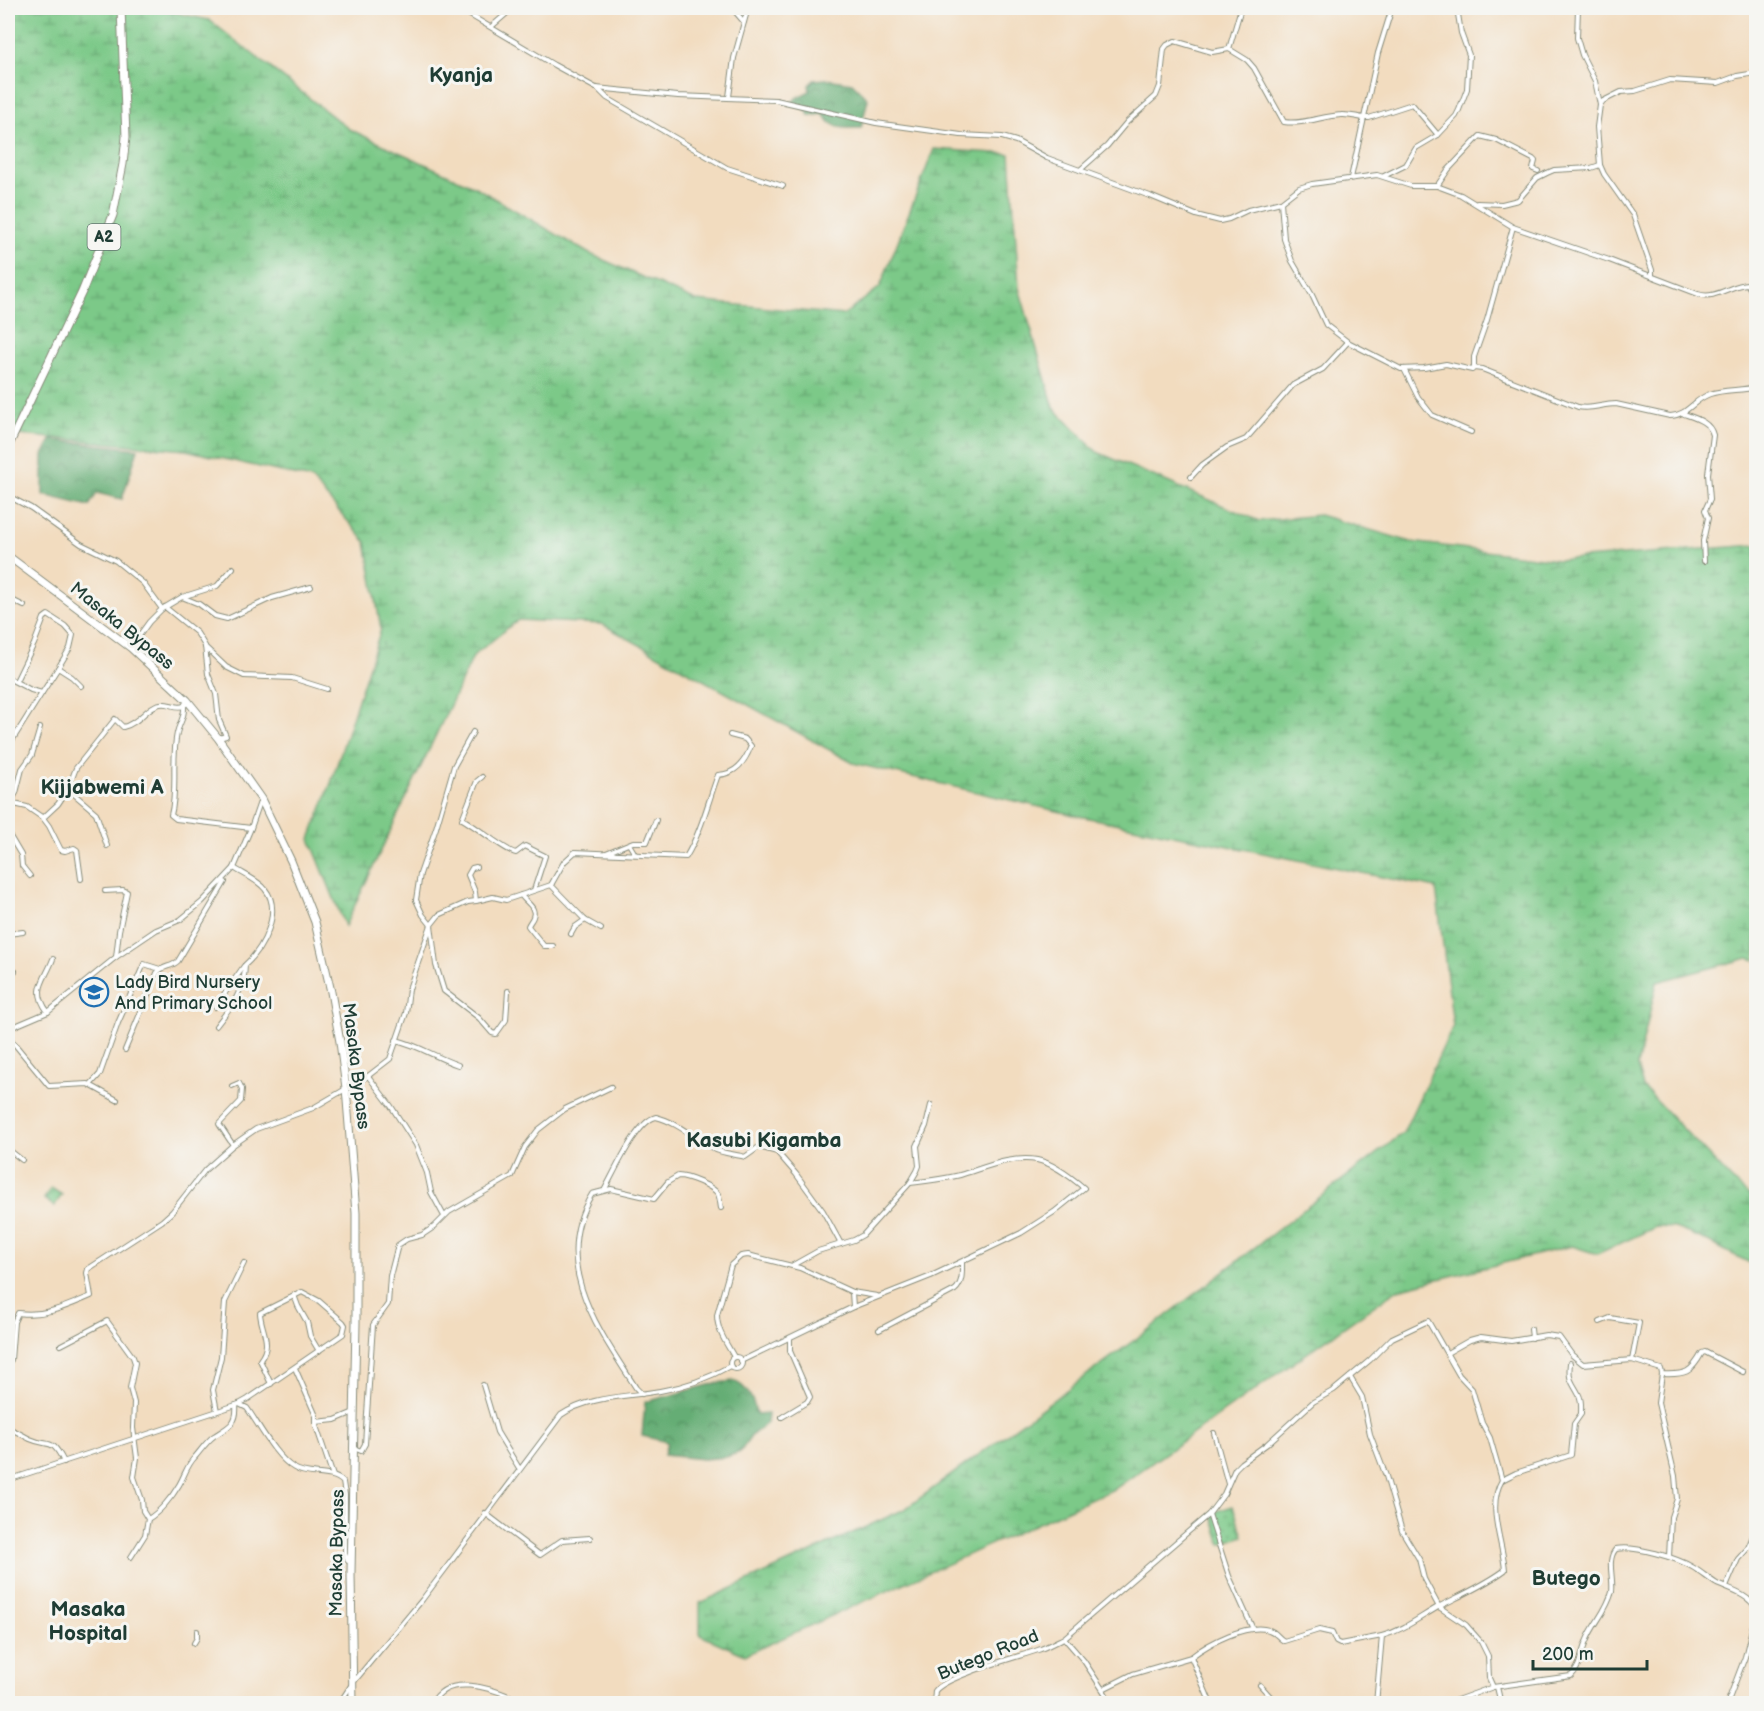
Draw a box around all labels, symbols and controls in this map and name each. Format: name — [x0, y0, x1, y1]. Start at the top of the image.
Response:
district label: Kyanja — [429, 63, 493, 88]
road number: A2 — [88, 224, 120, 250]
street label: Masaka Bypass — [66, 578, 178, 674]
district label: Kijjabwemi A — [40, 775, 164, 800]
place label: Lady Bird Nursery And Primary School — [115, 972, 272, 1014]
school or university icon: Lady Bird Nursery And Primary School — [78, 976, 110, 1008]
street label: Masaka Bypass — [338, 1002, 374, 1131]
district label: Kasubi Kigamba — [686, 1128, 842, 1153]
street label: Masaka Bypass — [325, 1489, 349, 1617]
district label: Butego — [1531, 1566, 1601, 1591]
district label: Masaka Hospital — [48, 1597, 128, 1646]
street label: Butego Road — [934, 1625, 1042, 1685]
scale bar — [1533, 1633, 1647, 1671]
text: 200 m — [1542, 1644, 1594, 1665]

